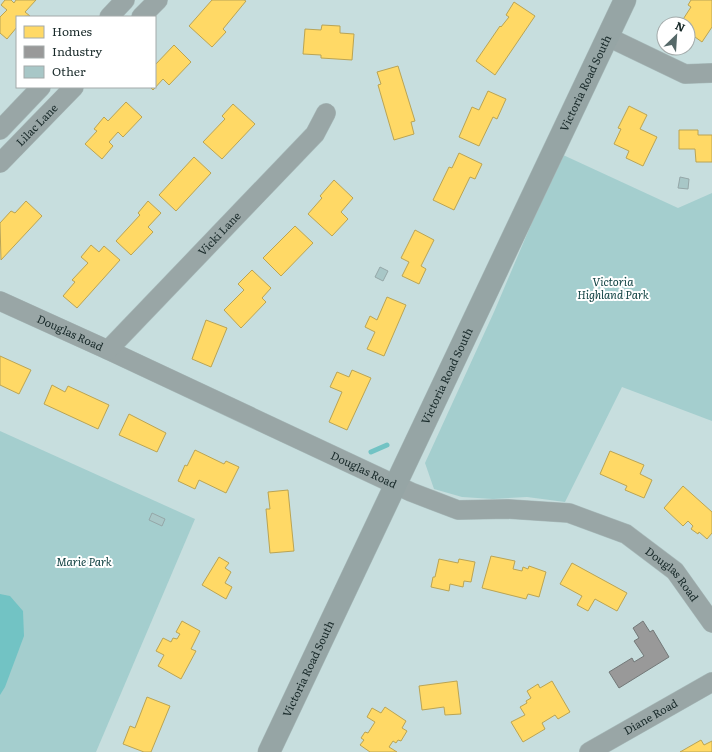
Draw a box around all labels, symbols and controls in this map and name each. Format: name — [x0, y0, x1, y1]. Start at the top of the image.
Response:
legend — [16, 16, 156, 88]
north arrow — [656, 16, 696, 56]
text: N — [673, 17, 688, 35]
text: Homes — [52, 22, 92, 40]
street label: Victoria Road South — [555, 32, 614, 134]
text: Industry — [52, 42, 102, 60]
text: Other — [52, 62, 86, 80]
street label: Lilac Lane — [12, 99, 61, 149]
street label: Vicki Lane — [194, 207, 244, 259]
park label: Victoria Highland Park — [577, 273, 649, 302]
street label: Douglas Road — [35, 310, 107, 354]
street label: Victoria Road South — [416, 325, 476, 427]
street label: Douglas Road — [328, 447, 400, 491]
street label: Douglas Road — [642, 542, 703, 604]
park label: Marie Park — [56, 553, 112, 569]
street label: Victoria Road South — [278, 617, 337, 719]
street label: Diane Road — [620, 694, 680, 738]

